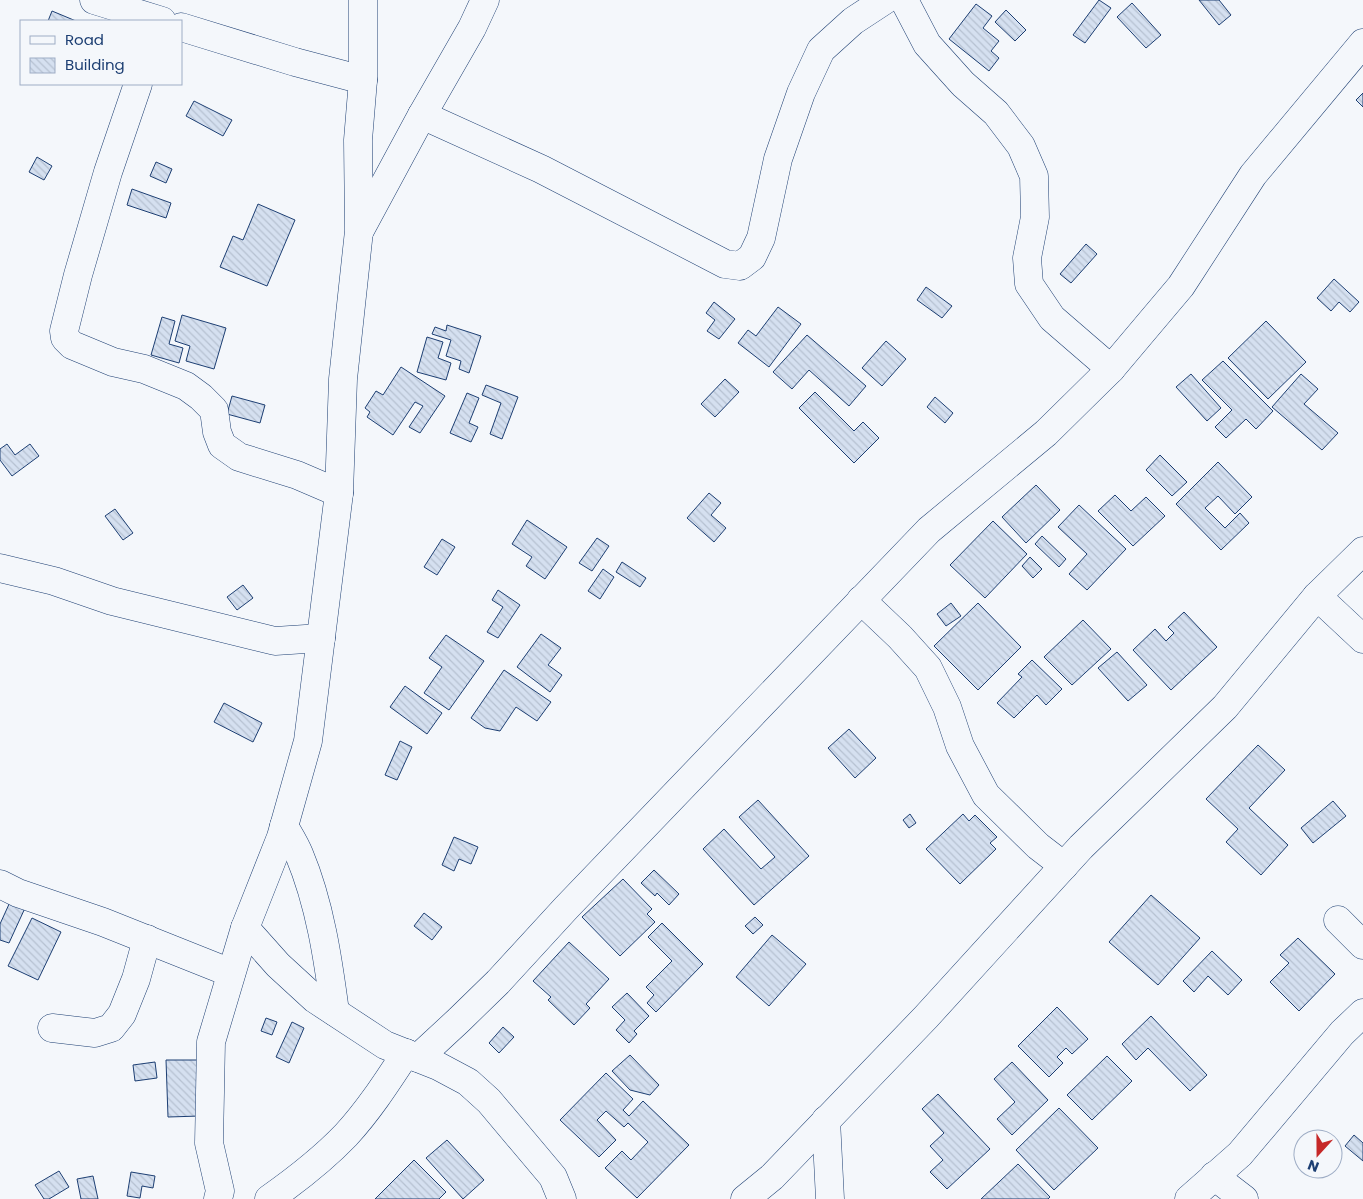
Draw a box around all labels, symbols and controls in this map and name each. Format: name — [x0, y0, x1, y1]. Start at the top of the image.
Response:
legend — [20, 20, 182, 85]
text: Road — [65, 29, 104, 50]
text: Building — [65, 54, 125, 75]
north arrow — [1293, 1129, 1343, 1179]
text: N — [1305, 1155, 1322, 1177]

